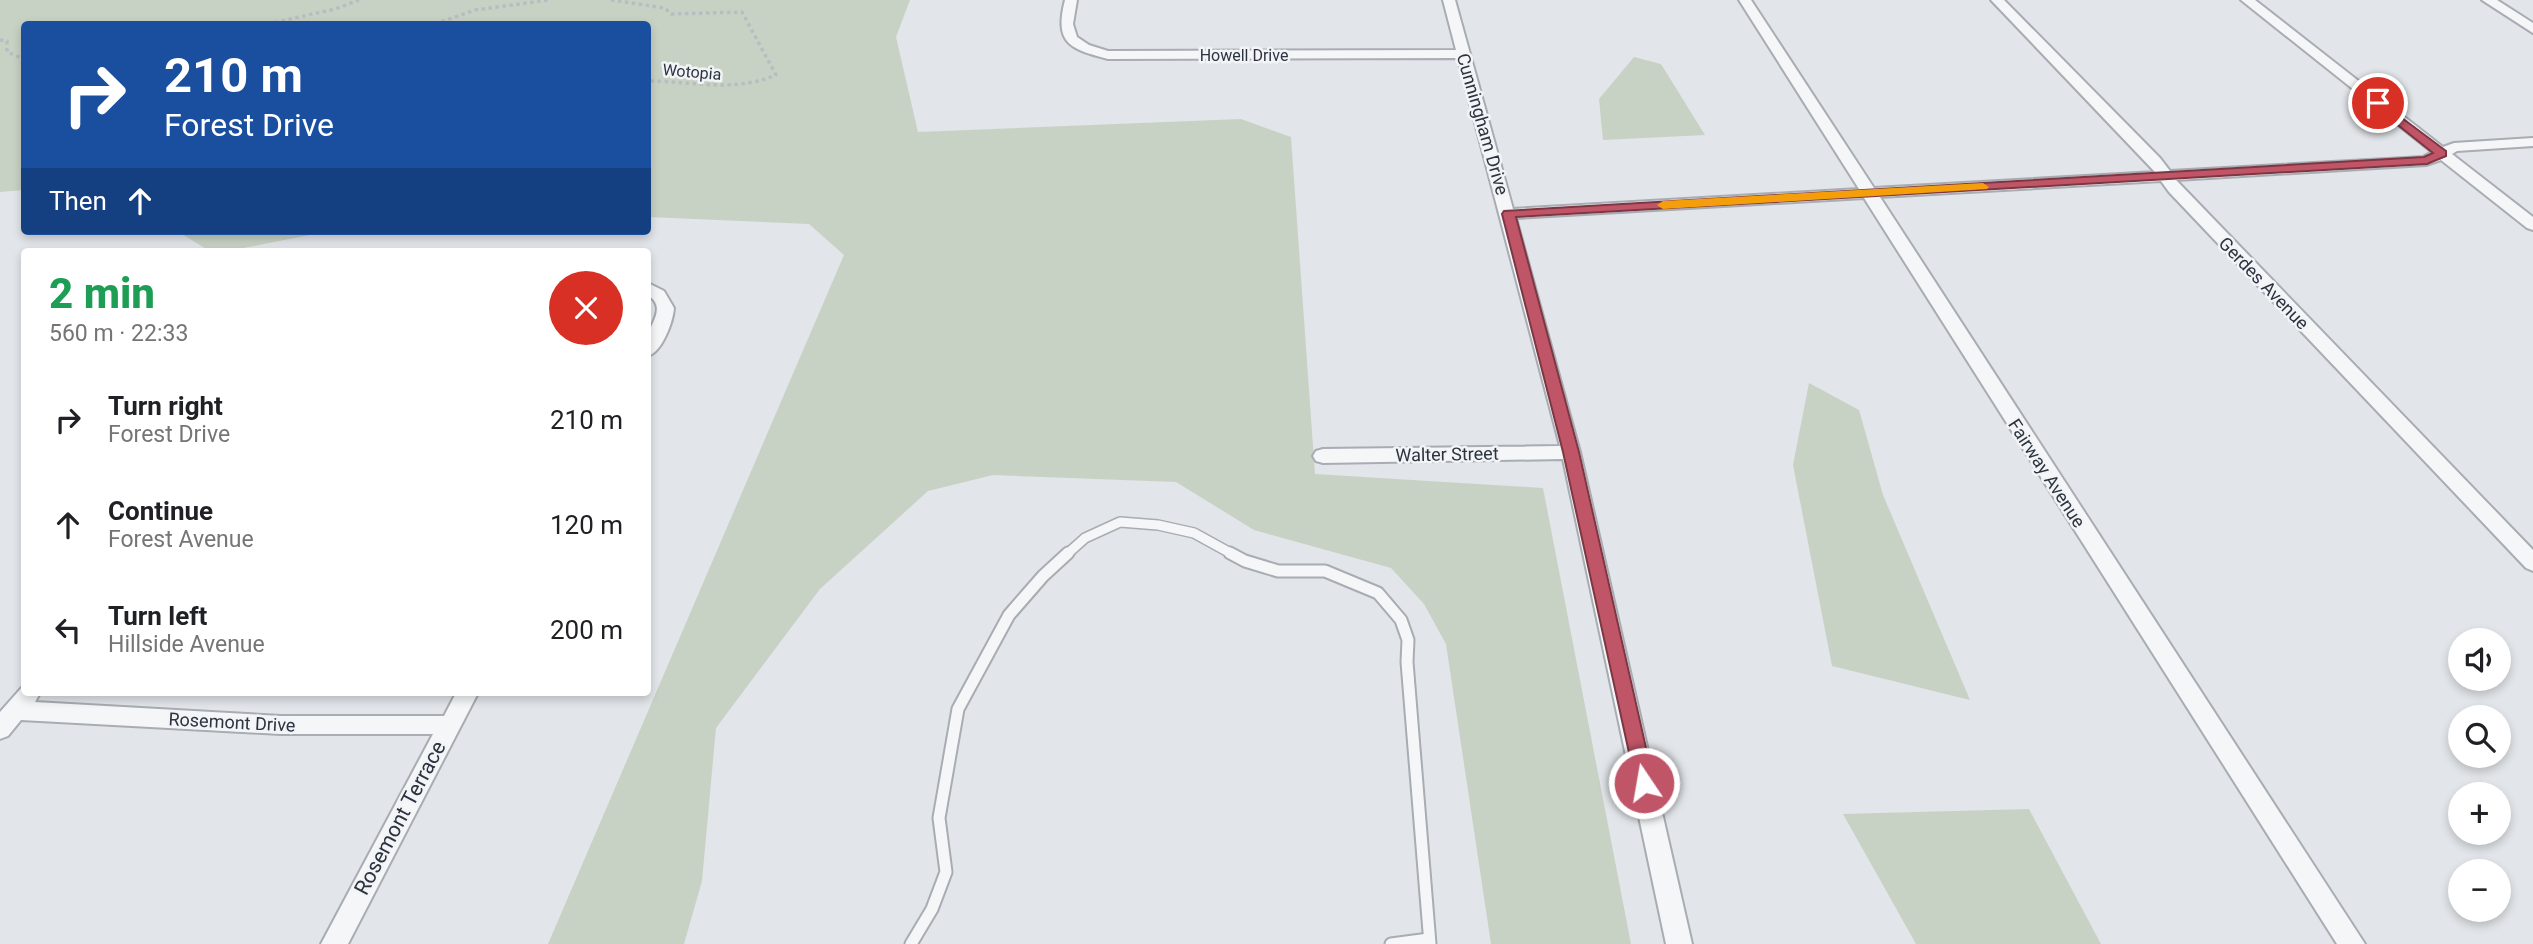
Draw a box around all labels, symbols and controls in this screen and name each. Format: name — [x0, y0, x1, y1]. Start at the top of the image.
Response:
street label: Howell Drive — [1200, 46, 1288, 65]
text: 210 m — [164, 47, 303, 104]
icon: right — [49, 49, 140, 140]
street label: Cunningham Drive — [1453, 51, 1513, 197]
street label: Wotopia — [662, 60, 722, 84]
pin — [2348, 73, 2408, 133]
icon: arrive — [2359, 84, 2397, 122]
text: Forest Drive — [164, 106, 334, 144]
icon: ahead — [121, 182, 159, 220]
text: Then — [49, 186, 107, 216]
street label: Gerdes Avenue — [2215, 233, 2313, 333]
text: 2 min — [49, 269, 155, 318]
button: close — [549, 271, 623, 345]
text: 560 m · 22:33 — [49, 320, 188, 347]
text: Turn right — [108, 391, 223, 421]
icon: right — [49, 401, 87, 439]
text: 210 m — [550, 405, 623, 435]
street label: Fairway Avenue — [2004, 415, 2090, 531]
text: Forest Drive — [108, 421, 230, 448]
street label: Walter Street — [1395, 443, 1499, 465]
text: Continue — [108, 496, 213, 526]
icon: ahead — [49, 506, 87, 544]
text: 120 m — [550, 510, 623, 540]
text: Forest Avenue — [108, 526, 254, 553]
text: Turn left — [108, 601, 207, 631]
icon: left — [49, 611, 87, 649]
text: 200 m — [550, 615, 623, 645]
map controls — [2448, 628, 2511, 922]
button: sound — [2448, 628, 2511, 691]
text: Hillside Avenue — [108, 631, 265, 658]
button: search — [2448, 705, 2511, 768]
street label: Rosemont Drive — [168, 708, 296, 736]
street label: Rosemont Terrace — [349, 737, 451, 899]
position arrow — [1607, 746, 1681, 820]
button: + — [2448, 782, 2511, 845]
button: − — [2448, 859, 2511, 922]

